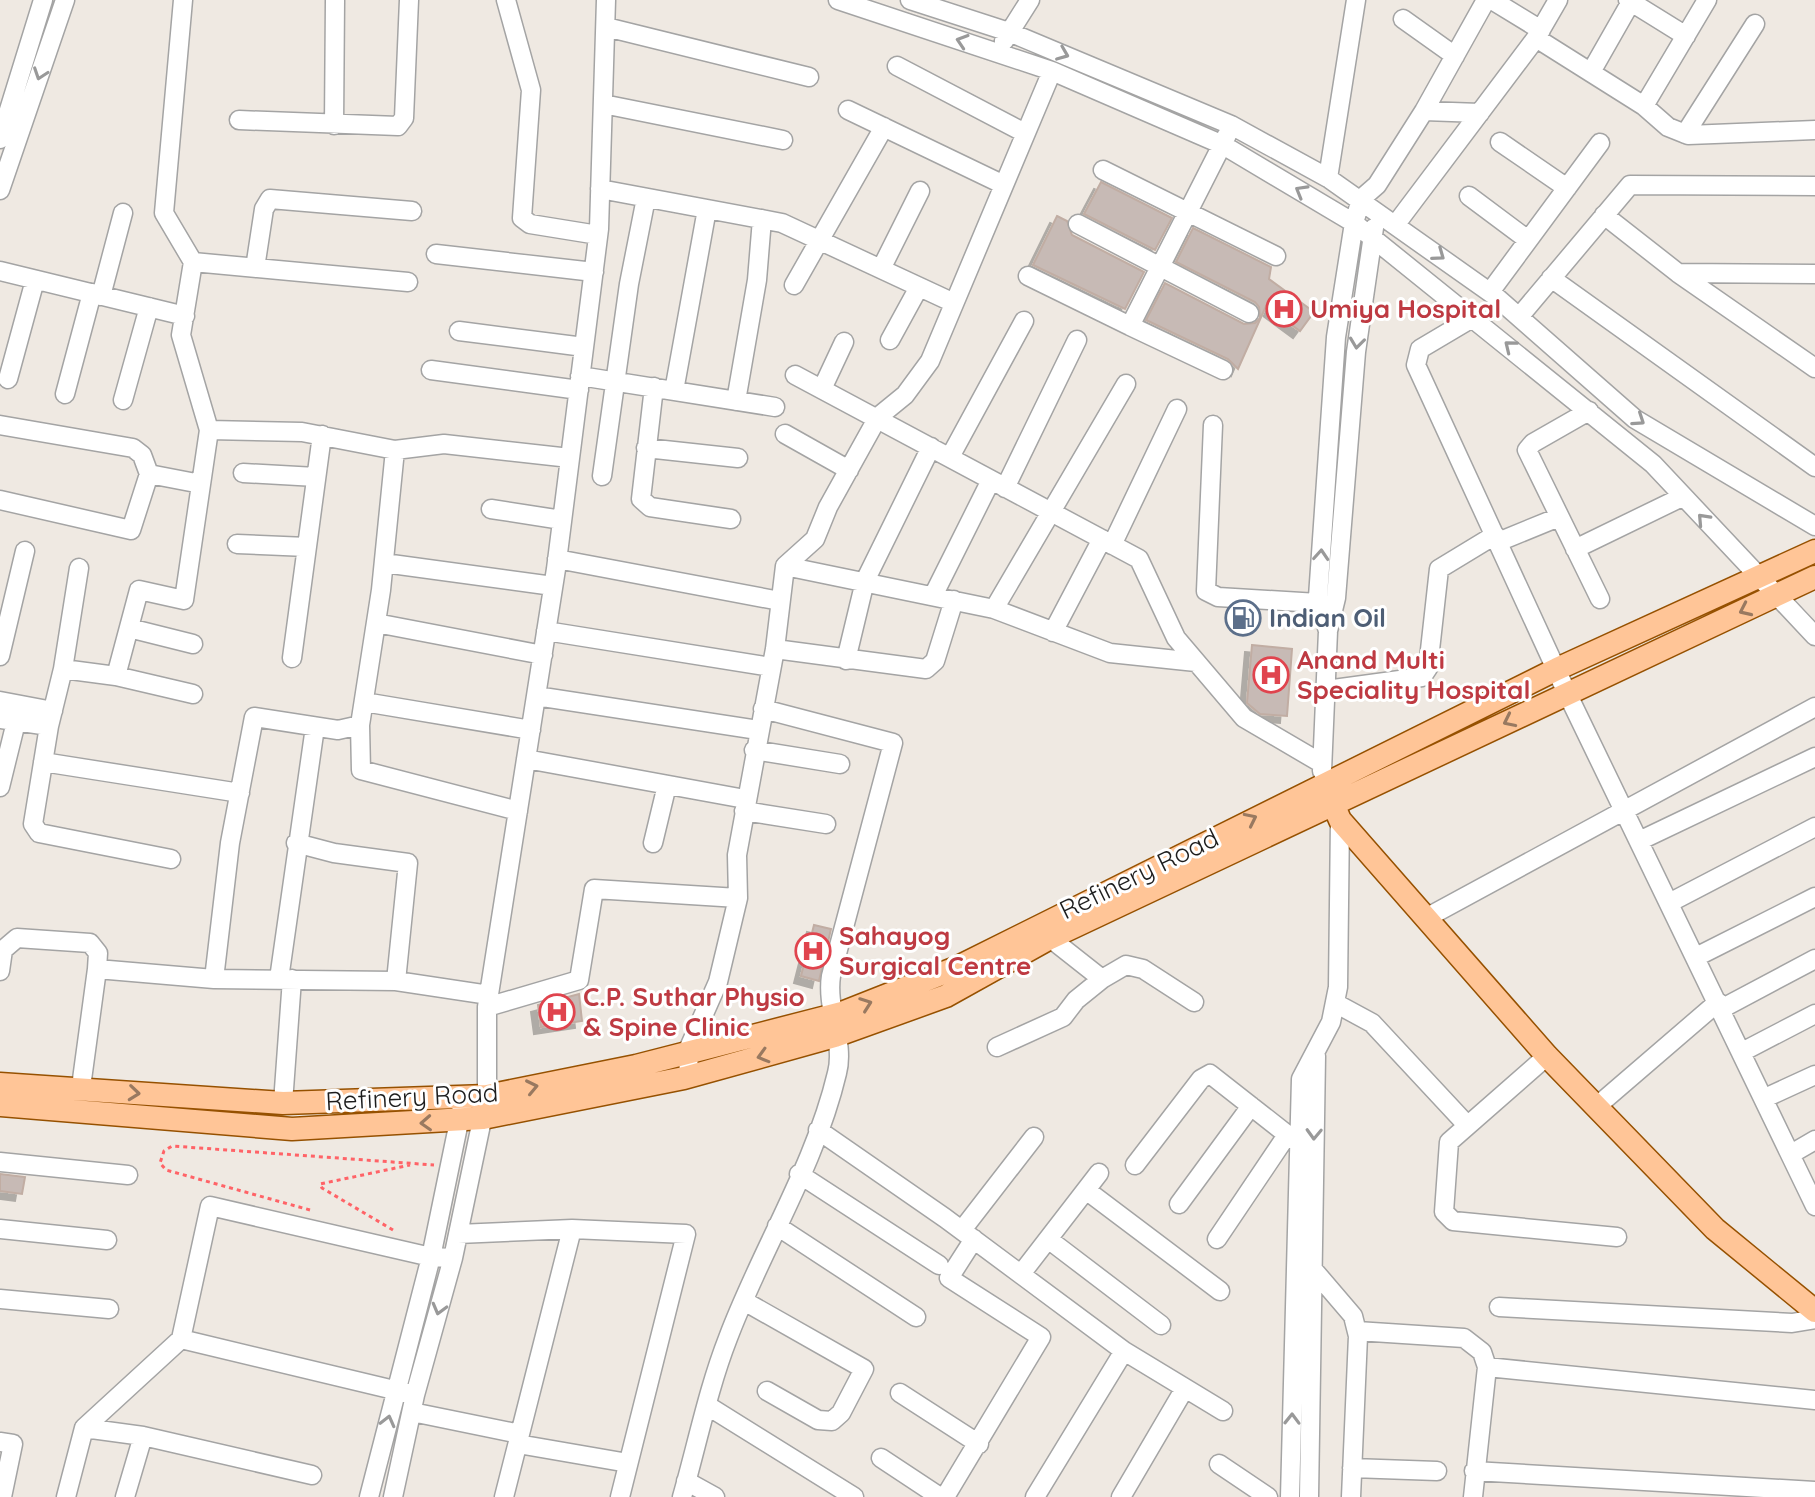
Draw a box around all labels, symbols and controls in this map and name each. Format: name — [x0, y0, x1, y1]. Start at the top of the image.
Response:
one-way arrow — [955, 35, 969, 51]
one-way arrow — [1055, 44, 1069, 61]
one-way arrow — [33, 66, 49, 80]
one-way arrow — [1295, 186, 1310, 201]
one-way arrow — [1430, 245, 1445, 260]
hospital icon: Umiya Hospital — [1265, 290, 1303, 328]
place label: Umiya Hospital — [1310, 292, 1501, 325]
one-way arrow — [1349, 336, 1366, 350]
one-way arrow — [1504, 341, 1519, 356]
one-way arrow — [1631, 410, 1645, 425]
one-way arrow — [1698, 513, 1712, 528]
one-way arrow — [1312, 548, 1329, 561]
fuel station icon: Indian Oil — [1224, 599, 1262, 637]
one-way arrow — [1738, 600, 1753, 616]
place label: Indian Oil — [1269, 601, 1386, 634]
place label: Anand Multi Speciality Hospital — [1297, 643, 1530, 706]
hospital icon: Anand Multi Speciality Hospital — [1252, 656, 1290, 694]
one-way arrow — [1503, 711, 1518, 727]
one-way arrow — [1243, 813, 1258, 828]
street label: Refinery Road — [1054, 821, 1224, 926]
place label: Sahayog Surgical Centre — [839, 919, 1031, 982]
hospital icon: Sahayog Surgical Centre — [794, 932, 832, 970]
place label: C.P. Suthar Physio & Spine Clinic — [583, 980, 805, 1043]
hospital icon: C.P. Suthar Physio & Spine Clinic — [538, 993, 576, 1031]
one-way arrow — [858, 997, 872, 1014]
one-way arrow — [756, 1047, 770, 1063]
street label: Refinery Road — [325, 1075, 499, 1118]
one-way arrow — [525, 1079, 539, 1096]
one-way arrow — [128, 1084, 141, 1101]
one-way arrow — [419, 1114, 432, 1131]
one-way arrow — [1306, 1128, 1323, 1141]
one-way arrow — [431, 1301, 448, 1315]
one-way arrow — [1283, 1412, 1300, 1425]
one-way arrow — [378, 1415, 395, 1429]

